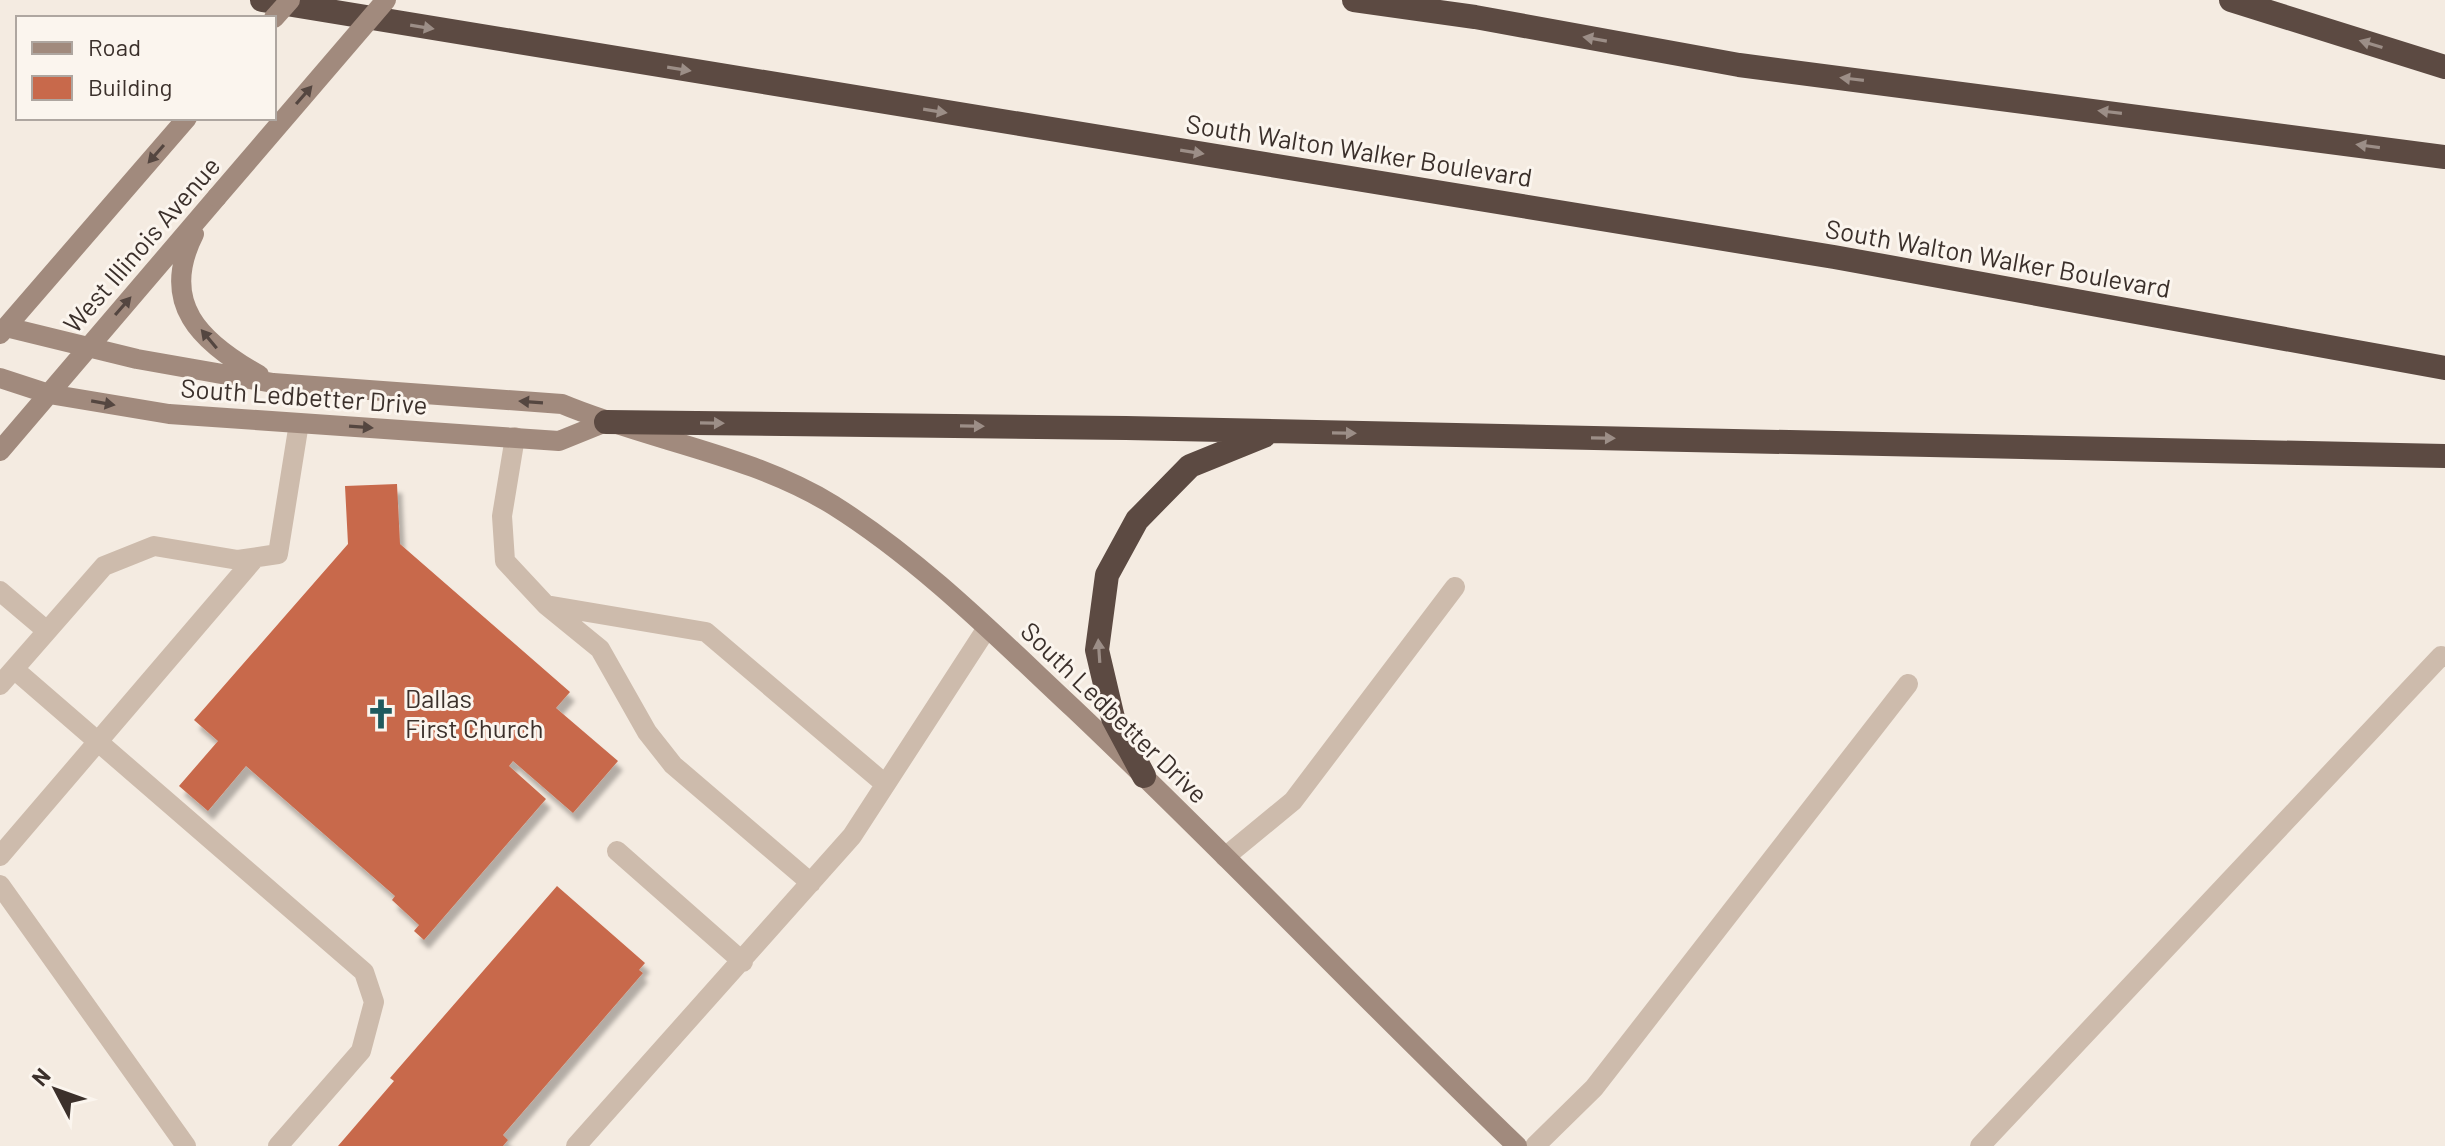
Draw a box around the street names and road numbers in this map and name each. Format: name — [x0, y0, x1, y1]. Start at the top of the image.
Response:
street label: South Walton Walker Boulevard — [1184, 107, 1535, 192]
street label: West Illinois Avenue — [56, 150, 226, 338]
street label: South Walton Walker Boulevard — [1823, 212, 2173, 303]
street label: South Ledbetter Drive — [180, 371, 429, 420]
street label: South Ledbetter Drive — [1015, 615, 1215, 809]

